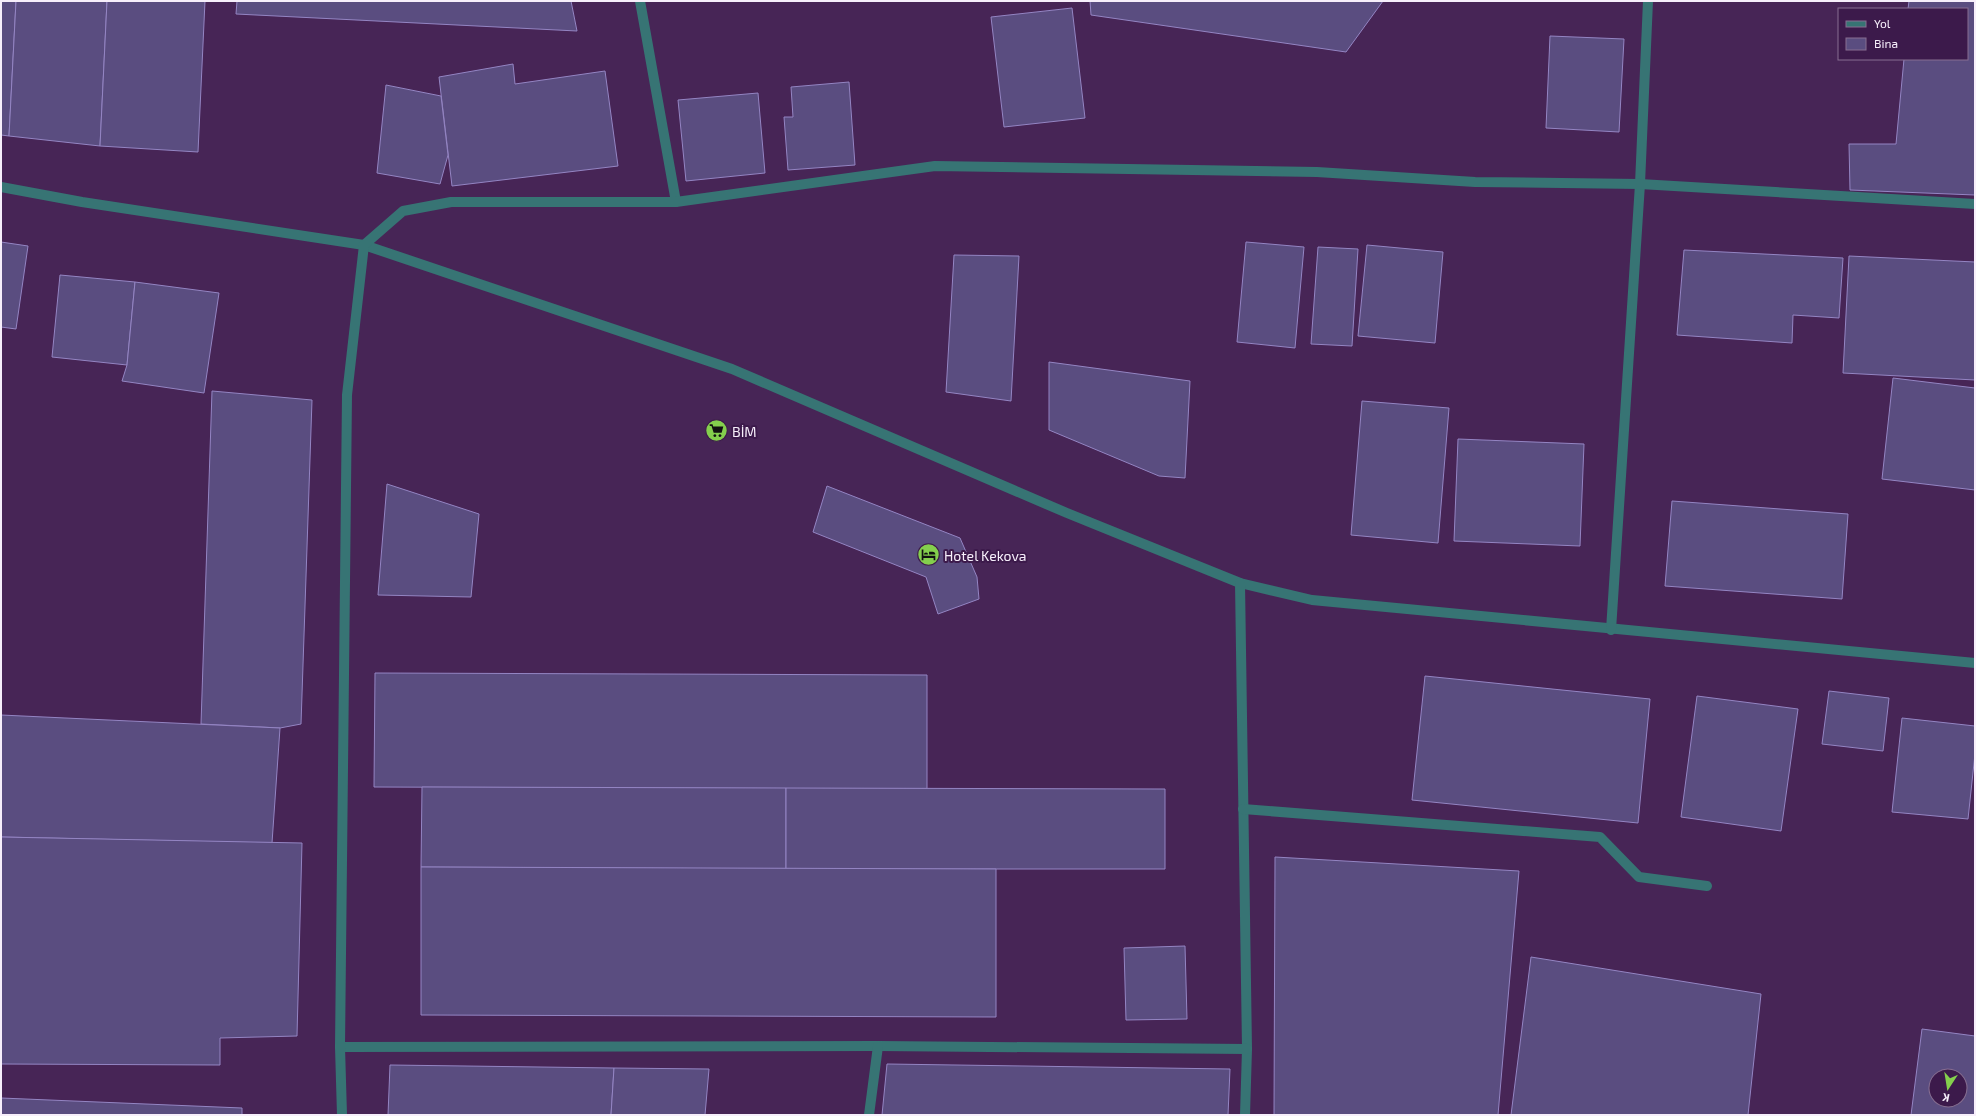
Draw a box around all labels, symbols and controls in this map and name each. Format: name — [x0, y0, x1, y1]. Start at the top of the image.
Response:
legend — [1838, 8, 1968, 60]
text: Yol — [1874, 16, 1891, 30]
text: Bina — [1874, 36, 1898, 50]
supermarket icon: BİM — [703, 418, 729, 444]
place label: BİM — [732, 423, 757, 440]
hotel icon: Hotel Kekova — [915, 542, 941, 568]
place label: Hotel Kekova — [944, 547, 1027, 564]
north arrow — [1928, 1068, 1968, 1108]
text: K — [1941, 1091, 1951, 1105]

